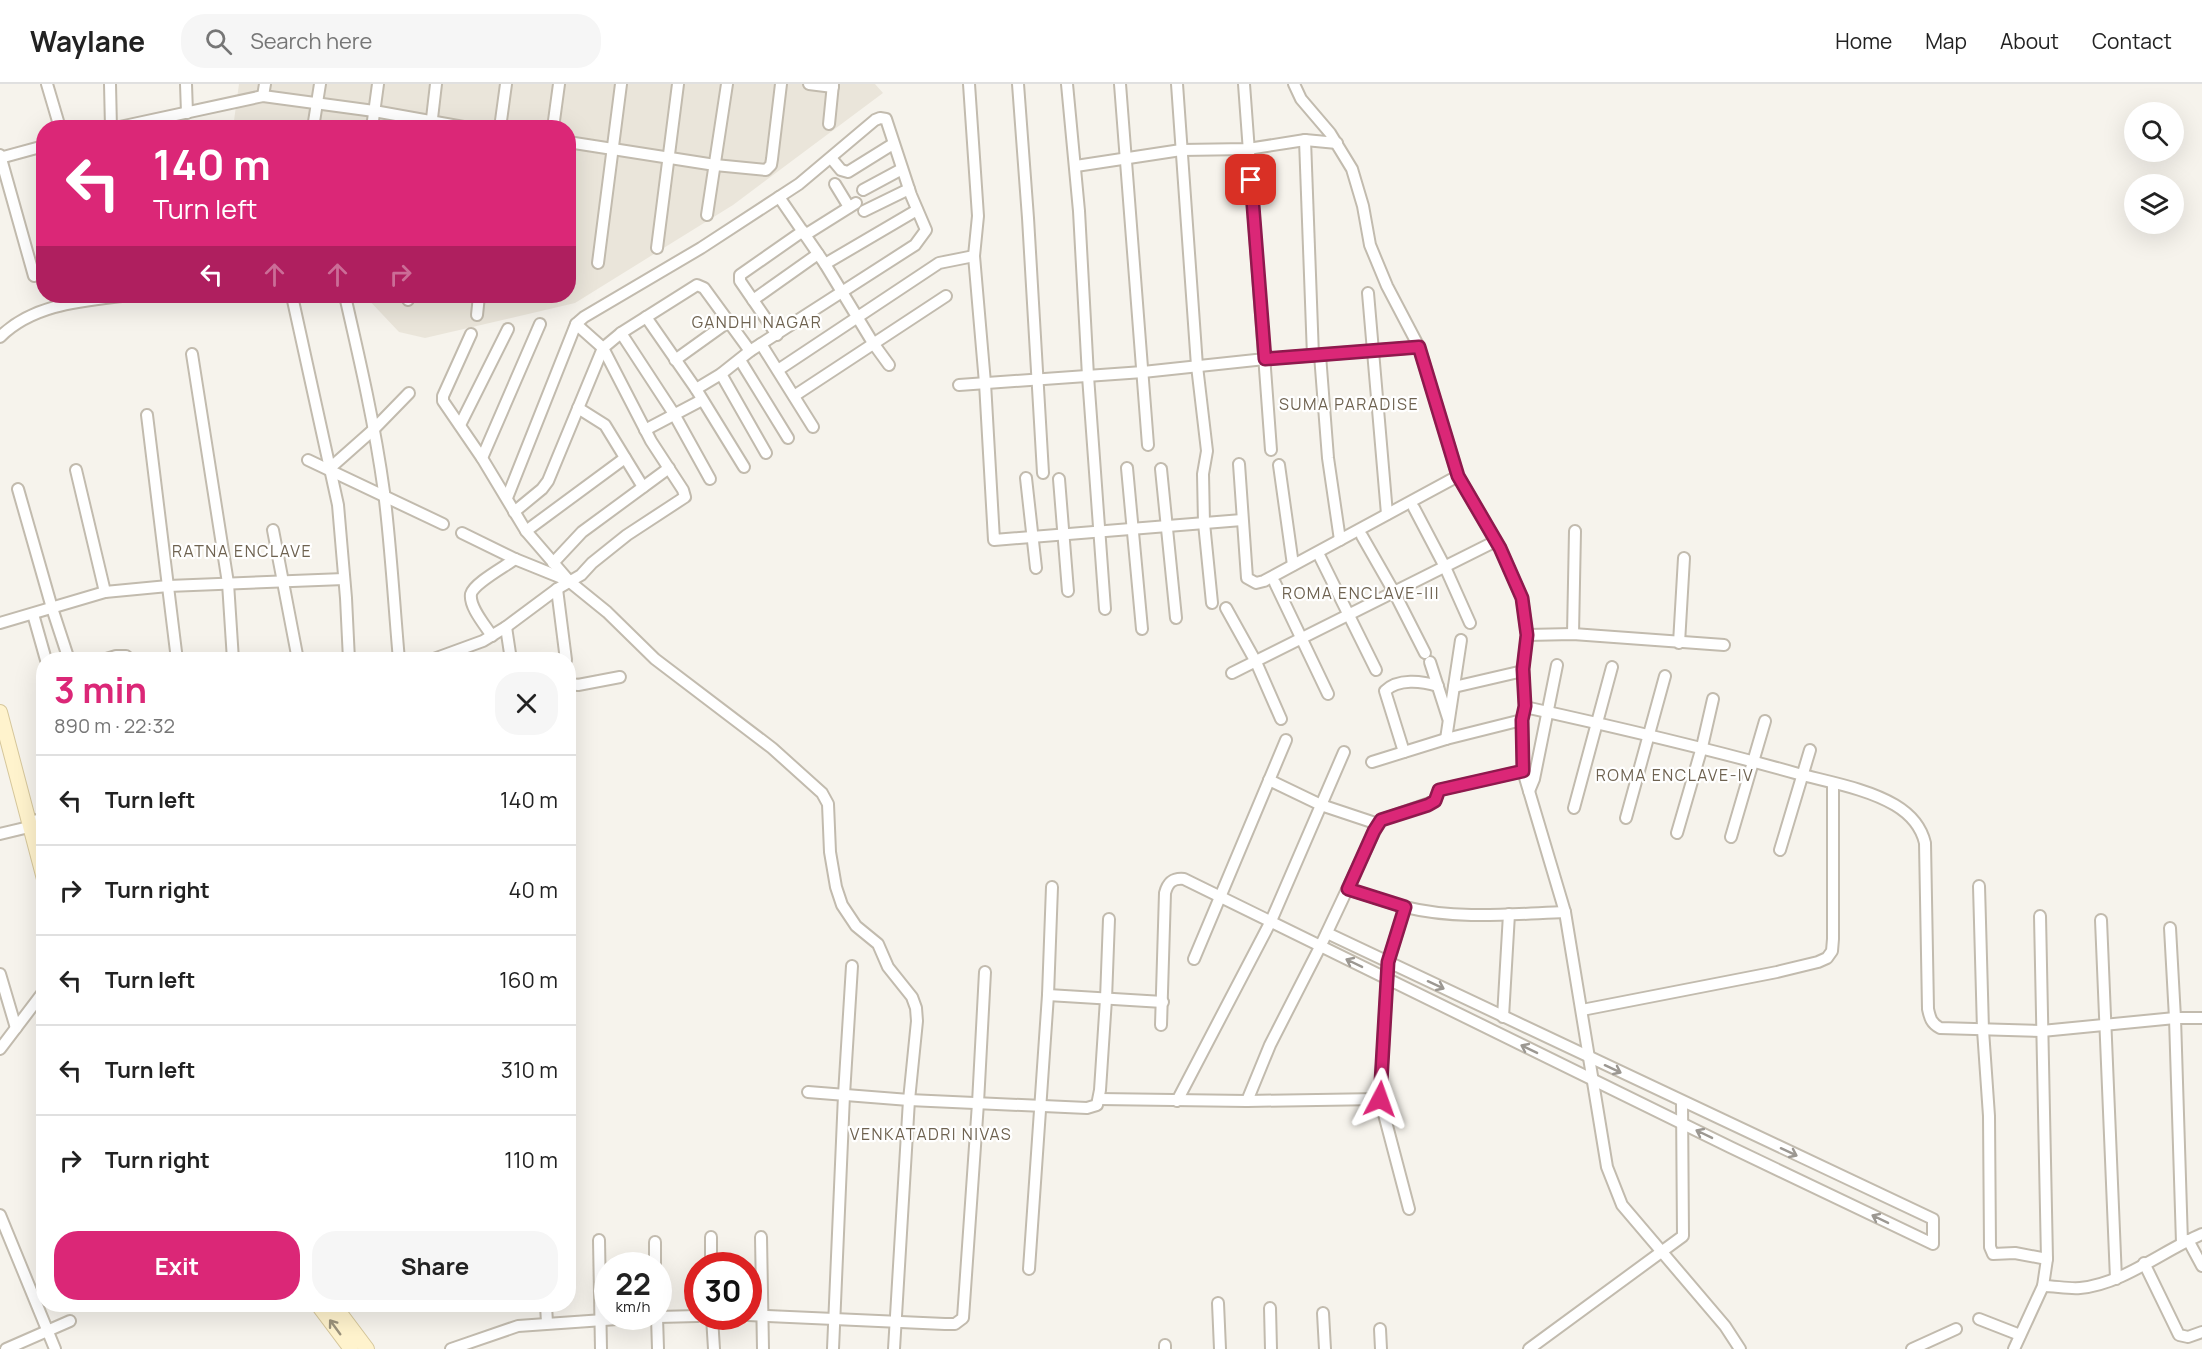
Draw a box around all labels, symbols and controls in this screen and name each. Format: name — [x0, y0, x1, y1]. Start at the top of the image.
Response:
search box — [181, 14, 601, 68]
text: Waylane — [30, 22, 145, 60]
icon: search — [202, 25, 235, 58]
text: Search here — [250, 26, 372, 56]
text: Home — [1835, 27, 1892, 55]
text: Map — [1925, 27, 1967, 55]
text: About — [2000, 27, 2059, 55]
text: Contact — [2092, 27, 2172, 55]
map controls — [2124, 102, 2184, 234]
button: search — [2124, 102, 2184, 162]
text: 140 m — [153, 135, 271, 193]
icon: left — [54, 144, 132, 222]
pin — [1225, 154, 1276, 205]
icon: arrive — [1234, 163, 1267, 196]
button: layers — [2124, 174, 2184, 234]
text: Turn left — [153, 190, 257, 227]
icon: left — [195, 258, 228, 291]
icon: ahead — [258, 258, 291, 291]
icon: ahead — [321, 258, 354, 291]
icon: right — [384, 258, 417, 291]
district label: GANDHI NAGAR — [692, 311, 822, 333]
district label: SUMA PARADISE — [1279, 393, 1419, 415]
district label: RATNA ENCLAVE — [172, 540, 312, 562]
district label: ROMA ENCLAVE-III — [1282, 582, 1440, 604]
text: 3 min — [54, 665, 147, 714]
button: close — [495, 672, 558, 735]
text: 890 m · 22:32 — [54, 712, 175, 739]
district label: ROMA ENCLAVE-IV — [1596, 764, 1754, 786]
icon: left — [54, 784, 87, 817]
text: Turn left — [105, 785, 195, 815]
text: 140 m — [500, 785, 558, 815]
icon: right — [54, 874, 87, 907]
text: Turn right — [105, 875, 210, 905]
text: 40 m — [509, 875, 558, 905]
one-way arrow — [1345, 957, 1363, 969]
icon: left — [54, 964, 87, 997]
text: Turn left — [105, 965, 195, 995]
text: 160 m — [499, 965, 558, 995]
one-way arrow — [1427, 980, 1445, 992]
one-way arrow — [1520, 1042, 1538, 1054]
icon: left — [54, 1054, 87, 1087]
text: Turn left — [105, 1055, 195, 1085]
text: 310 m — [501, 1055, 558, 1085]
one-way arrow — [1603, 1063, 1621, 1075]
position arrow — [1348, 1067, 1412, 1131]
district label: VENKATADRI NIVAS — [850, 1123, 1012, 1145]
one-way arrow — [1696, 1128, 1714, 1140]
icon: right — [54, 1144, 87, 1177]
text: Turn right — [105, 1145, 210, 1175]
text: 110 m — [504, 1145, 558, 1175]
one-way arrow — [1780, 1146, 1798, 1158]
one-way arrow — [1872, 1212, 1890, 1224]
button: Exit — [54, 1231, 300, 1300]
button: Share — [312, 1231, 558, 1300]
speed limit sign: 30 — [684, 1252, 762, 1330]
text: 22 — [615, 1263, 651, 1304]
text: km/h — [616, 1296, 650, 1317]
one-way arrow — [328, 1319, 341, 1335]

